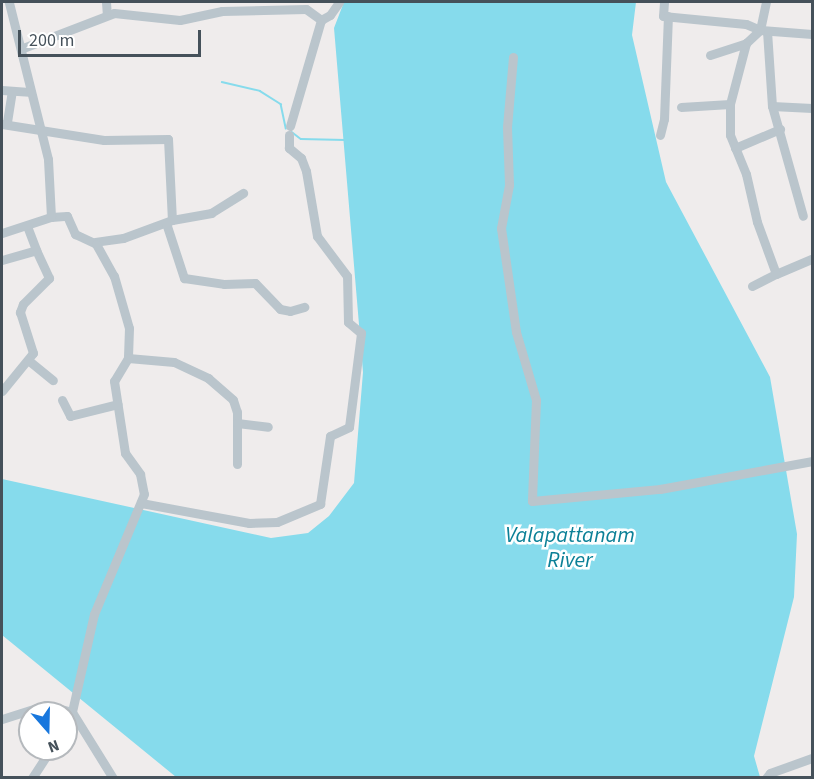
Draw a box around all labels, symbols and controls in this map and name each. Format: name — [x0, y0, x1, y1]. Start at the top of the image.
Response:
scale bar — [21, 18, 204, 56]
text: 200 m — [29, 28, 74, 53]
water label: Valapattanam River — [505, 522, 635, 574]
north arrow — [18, 701, 78, 761]
text: N — [45, 734, 62, 758]

